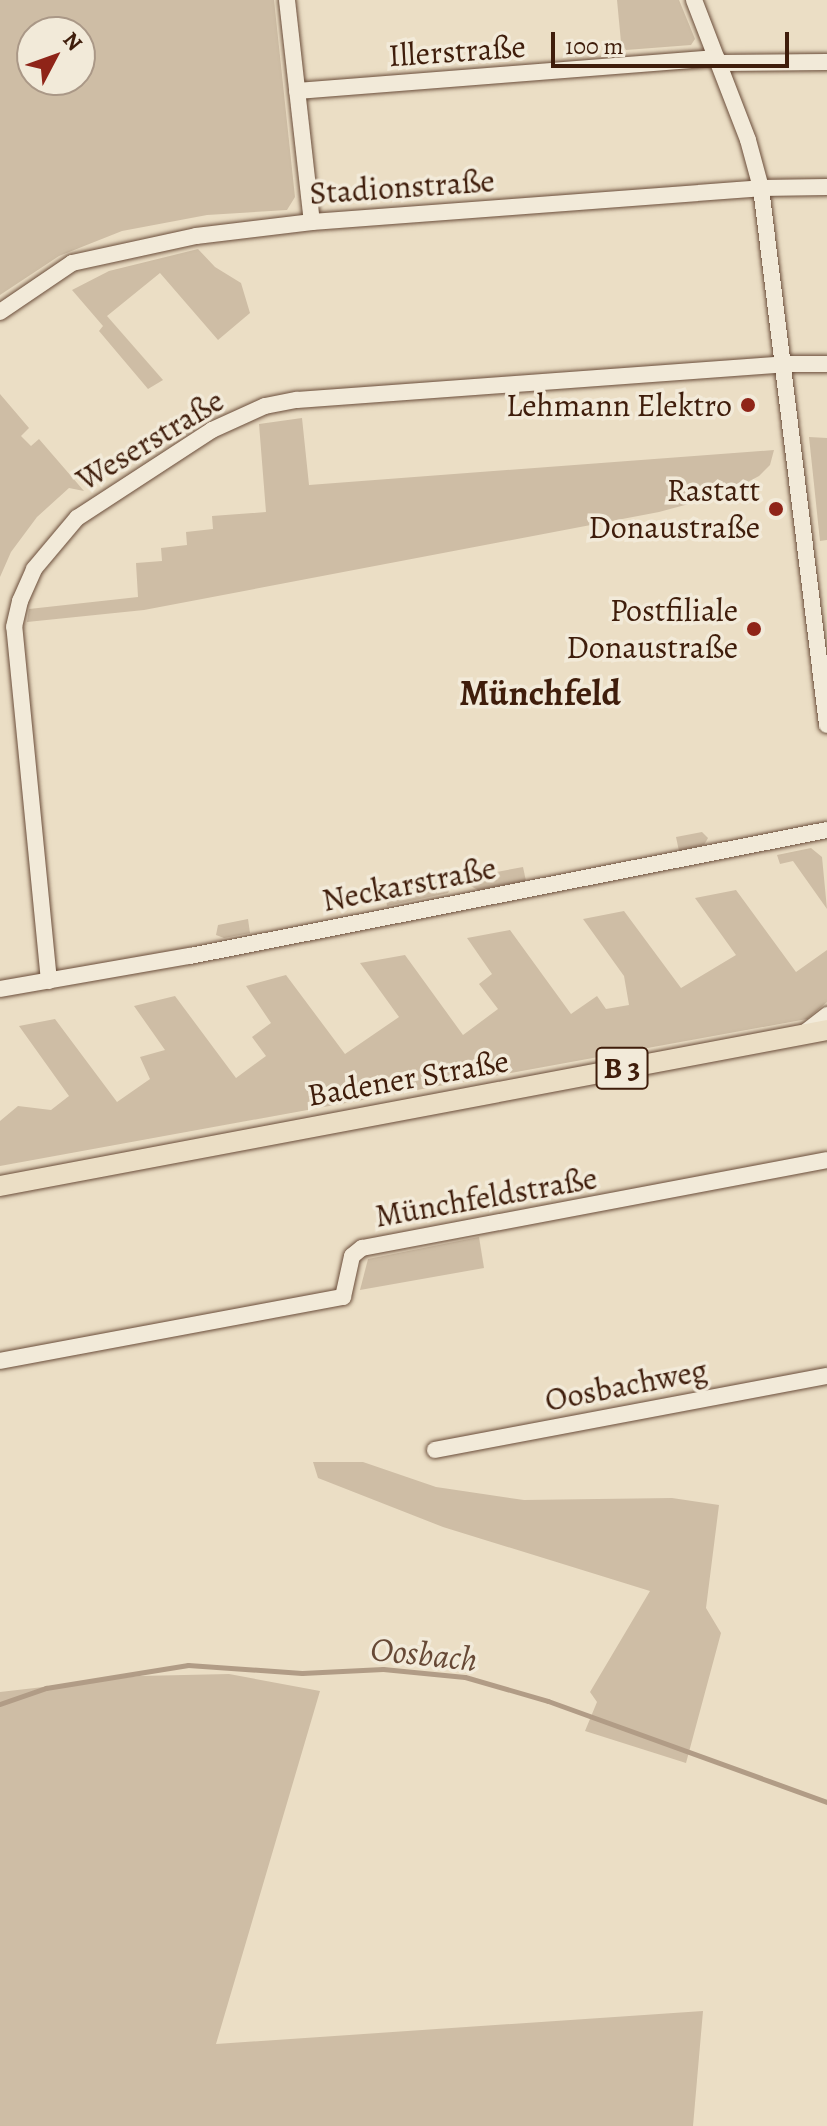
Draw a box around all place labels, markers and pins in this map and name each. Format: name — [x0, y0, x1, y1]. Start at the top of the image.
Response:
place label: Lehmann Elektro — [506, 386, 732, 424]
marker: Lehmann Elektro — [739, 396, 757, 414]
place label: Rastatt Donaustraße — [588, 472, 760, 547]
marker: Rastatt Donaustraße — [767, 500, 785, 518]
place label: Postfiliale Donaustraße — [566, 592, 738, 667]
marker: Postfiliale Donaustraße — [745, 620, 763, 638]

